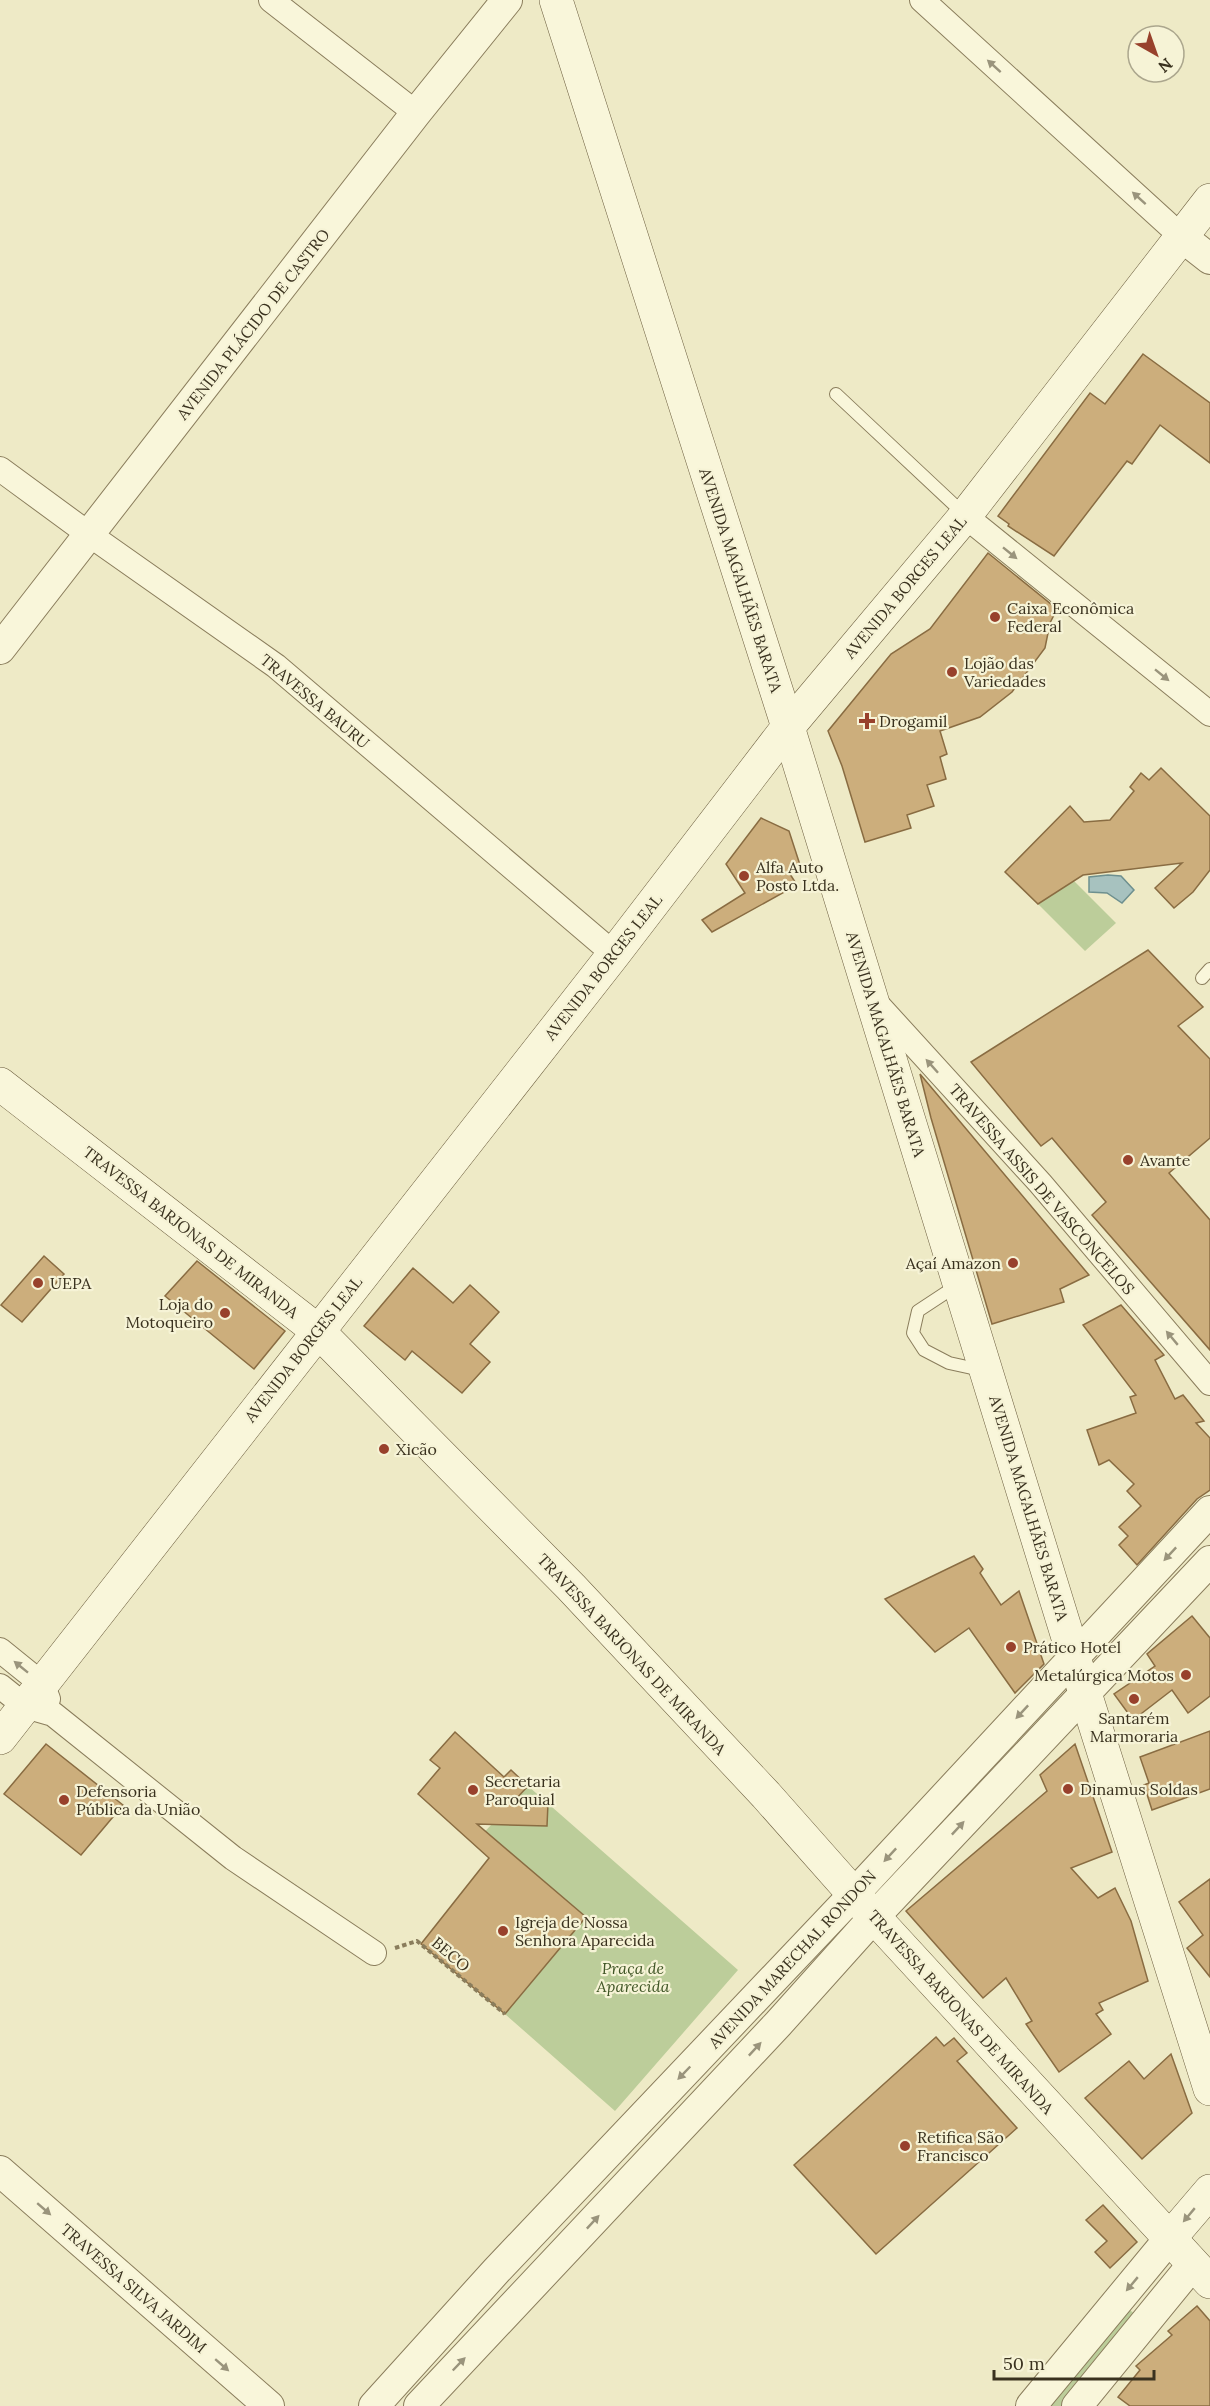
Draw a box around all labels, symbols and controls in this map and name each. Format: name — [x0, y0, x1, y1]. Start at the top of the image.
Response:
north arrow — [1126, 24, 1186, 84]
text: N — [1154, 54, 1177, 77]
one-way arrow — [987, 59, 1002, 73]
one-way arrow — [1131, 191, 1146, 205]
street label: AVENIDA PLÁCIDO DE CASTRO — [172, 225, 334, 424]
street label: AVENIDA MAGALHÃES BARATA — [695, 464, 787, 696]
street label: AVENIDA BORGES LEAL — [839, 512, 970, 663]
one-way arrow — [1003, 546, 1018, 558]
place label: Caixa Econômica Federal — [1007, 598, 1134, 636]
marker: Caixa Econômica Federal — [988, 610, 1002, 624]
street label: TRAVESSA BAURU — [256, 649, 374, 753]
place label: Lojão das Variedades — [963, 653, 1046, 691]
marker: Lojão das Variedades — [945, 665, 959, 679]
one-way arrow — [1154, 669, 1170, 682]
place label: Drogamil — [879, 711, 947, 731]
marker: Drogamil — [860, 714, 874, 728]
place label: Alfa Auto Posto Ltda. — [755, 857, 839, 895]
marker: Alfa Auto Posto Ltda. — [737, 869, 751, 883]
street label: AVENIDA BORGES LEAL — [539, 890, 666, 1045]
street label: AVENIDA MAGALHÃES BARATA — [842, 928, 930, 1160]
one-way arrow — [925, 1058, 939, 1073]
street label: TRAVESSA ASSIS DE VASCONCELOS — [945, 1080, 1139, 1298]
street label: TRAVESSA BARJONAS DE MIRANDA — [79, 1142, 303, 1323]
place label: Avante — [1139, 1150, 1191, 1170]
marker: Avante — [1121, 1153, 1135, 1167]
place label: Açaí Amazon — [905, 1253, 1001, 1273]
marker: Açaí Amazon — [1006, 1256, 1020, 1270]
street label: AVENIDA BORGES LEAL — [239, 1272, 366, 1427]
place label: UEPA — [50, 1273, 92, 1293]
marker: UEPA — [31, 1276, 45, 1290]
place label: Loja do Motoqueiro — [125, 1294, 213, 1332]
marker: Loja do Motoqueiro — [218, 1306, 232, 1320]
one-way arrow — [1166, 1331, 1179, 1346]
street label: AVENIDA MAGALHÃES BARATA — [985, 1392, 1073, 1624]
place label: Xicão — [396, 1439, 437, 1459]
marker: Xicão — [377, 1442, 391, 1456]
one-way arrow — [1164, 1546, 1177, 1561]
street label: TRAVESSA BARJONAS DE MIRANDA — [533, 1549, 731, 1759]
place label: Prático Hotel — [1023, 1637, 1121, 1657]
marker: Prático Hotel — [1004, 1640, 1018, 1654]
one-way arrow — [13, 1661, 29, 1674]
place label: Metalúrgica Motos — [1034, 1665, 1174, 1685]
marker: Metalúrgica Motos — [1179, 1668, 1193, 1682]
marker: Santarém Marmoraria — [1127, 1692, 1141, 1706]
one-way arrow — [1016, 1705, 1030, 1719]
place label: Santarém Marmoraria — [1090, 1708, 1178, 1746]
place label: Secretaria Paroquial — [485, 1771, 561, 1809]
place label: Dinamus Soldas — [1080, 1779, 1198, 1799]
place label: Defensoria Pública da União — [76, 1781, 200, 1819]
marker: Dinamus Soldas — [1061, 1782, 1075, 1796]
marker: Secretaria Paroquial — [466, 1783, 480, 1797]
marker: Defensoria Pública da União — [57, 1793, 71, 1807]
one-way arrow — [950, 1821, 964, 1835]
one-way arrow — [884, 1847, 897, 1862]
street label: AVENIDA MARECHAL RONDON — [703, 1866, 880, 2053]
street label: TRAVESSA BARJONAS DE MIRANDA — [864, 1906, 1059, 2119]
place label: Igreja de Nossa Senhora Aparecida — [515, 1912, 655, 1950]
marker: Igreja de Nossa Senhora Aparecida — [496, 1924, 510, 1938]
street label: BECO — [428, 1932, 474, 1976]
park label: Praça de Aparecida — [596, 1958, 670, 1996]
one-way arrow — [748, 2041, 762, 2056]
one-way arrow — [677, 2066, 691, 2081]
place label: Retifica São Francisco — [917, 2127, 1004, 2165]
marker: Retifica São Francisco — [898, 2139, 912, 2153]
one-way arrow — [36, 2202, 51, 2215]
one-way arrow — [1183, 2207, 1196, 2223]
one-way arrow — [586, 2215, 599, 2230]
street label: TRAVESSA SILVA JARDIM — [57, 2219, 211, 2357]
one-way arrow — [1125, 2276, 1138, 2292]
scale bar — [994, 2343, 1154, 2381]
text: 50 m — [1003, 2352, 1045, 2375]
one-way arrow — [452, 2356, 466, 2371]
one-way arrow — [215, 2358, 230, 2372]

